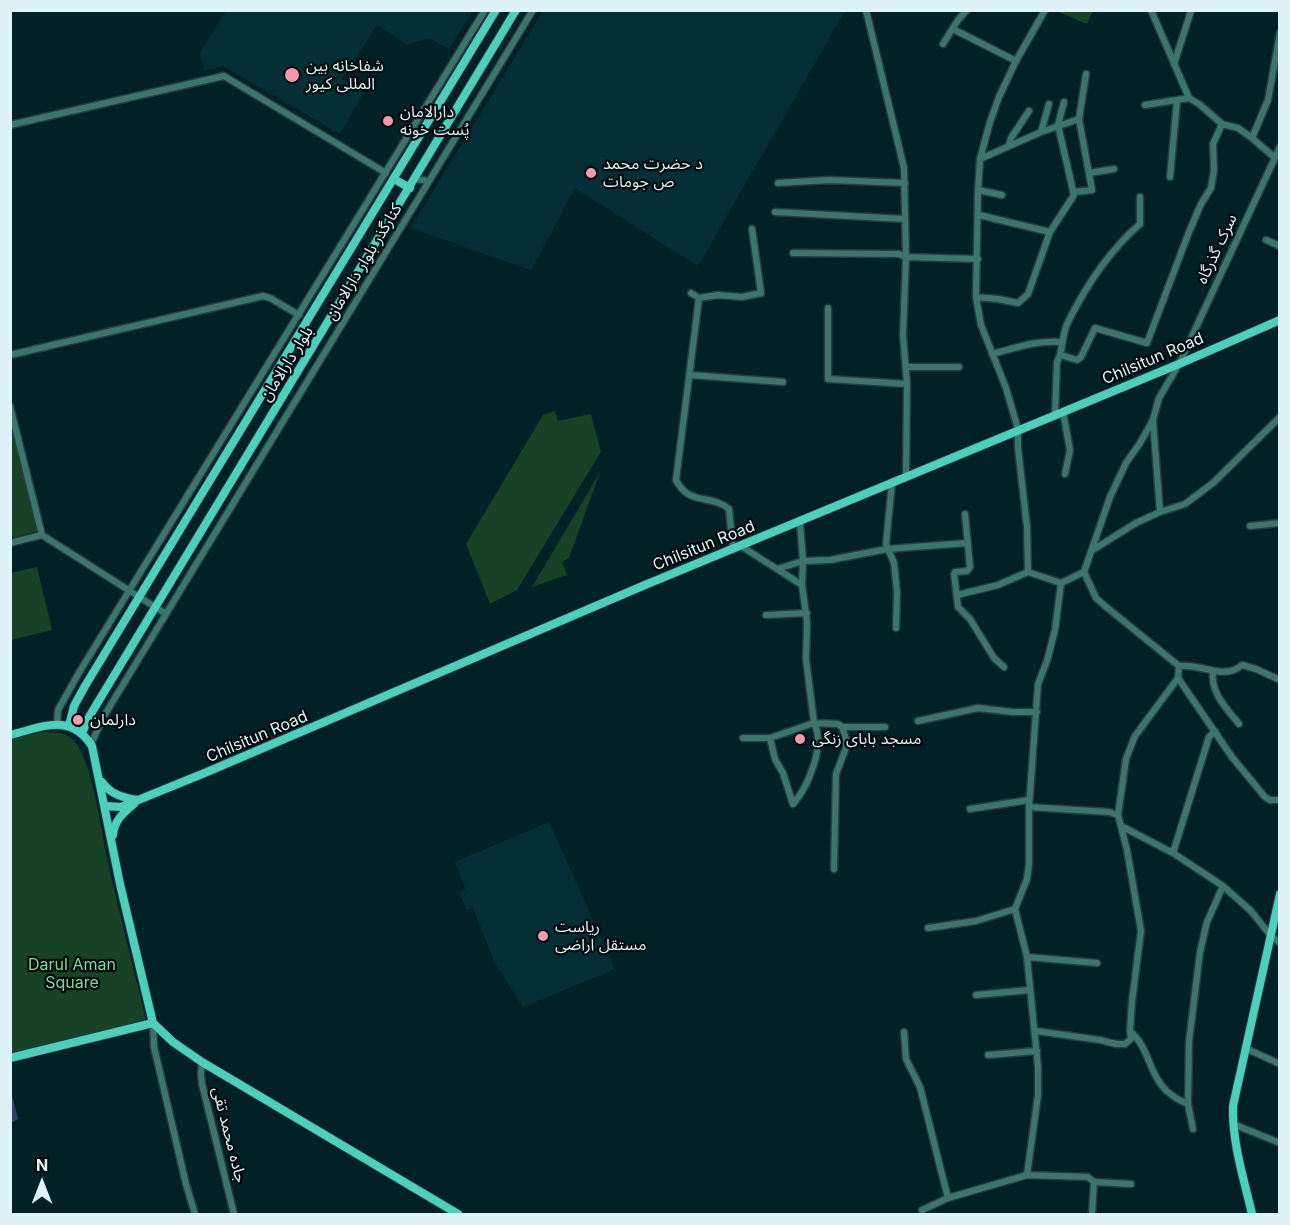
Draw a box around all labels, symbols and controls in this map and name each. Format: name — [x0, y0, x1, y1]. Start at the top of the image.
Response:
place label: شفاخانه بین المللی کیور — [306, 56, 384, 94]
marker: شفاخانه بین المللی کیور — [283, 66, 301, 84]
place label: دارالامان پُست خونه — [400, 102, 469, 140]
marker: دارالامان پُست خونه — [381, 114, 395, 128]
place label: د حضرت محمد ص جومات — [603, 154, 703, 192]
marker: د حضرت محمد ص جومات — [584, 166, 598, 180]
street label: کنارگذر بلوار دارالامان — [322, 200, 406, 324]
street label: سرک گذرگاه — [1192, 211, 1242, 287]
street label: بلوار دارالامان — [256, 323, 318, 405]
street label: Chilsitun Road — [1099, 329, 1207, 389]
street label: Chilsitun Road — [650, 517, 758, 575]
street label: Chilsitun Road — [203, 707, 311, 767]
place label: دارلمان — [90, 710, 136, 730]
marker: دارلمان — [71, 713, 85, 727]
place label: مسجد بابای زنگی — [812, 729, 921, 749]
marker: مسجد بابای زنگی — [793, 732, 807, 746]
place label: ریاست مستقل اراضی — [555, 917, 646, 955]
marker: ریاست مستقل اراضی — [536, 929, 550, 943]
park label: Darul Aman Square — [28, 955, 116, 993]
street label: جاده محمد تقی — [208, 1085, 250, 1185]
north arrow — [12, 1153, 72, 1213]
text: N — [36, 1155, 48, 1175]

